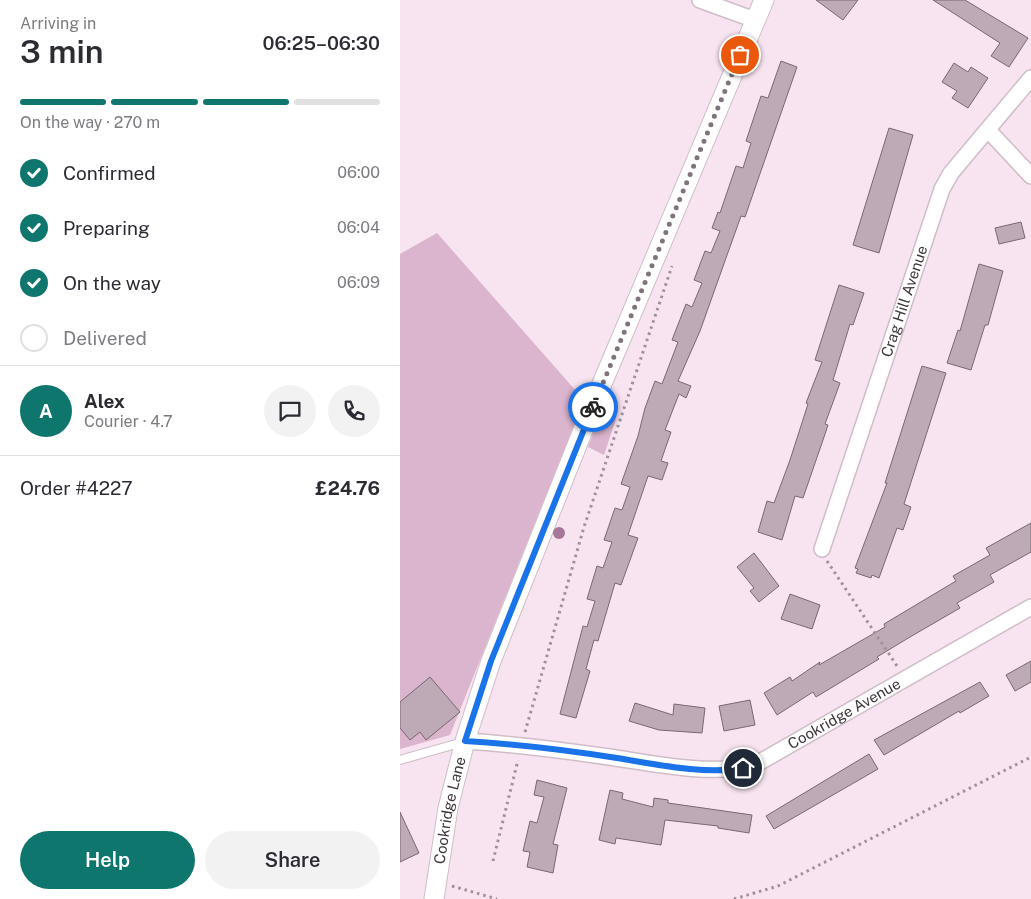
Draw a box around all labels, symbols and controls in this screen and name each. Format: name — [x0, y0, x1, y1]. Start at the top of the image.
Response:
text: Arriving in — [20, 14, 96, 33]
text: 06:25–06:30 — [263, 32, 380, 54]
text: 3 min — [20, 33, 104, 70]
pin — [719, 34, 761, 76]
icon: bag — [726, 41, 754, 69]
text: On the way · 270 m — [20, 113, 160, 132]
icon: check — [20, 159, 48, 187]
text: Confirmed — [63, 162, 156, 184]
text: 06:00 — [337, 163, 380, 182]
icon: check — [20, 214, 48, 242]
text: Preparing — [63, 217, 150, 239]
text: 06:04 — [337, 218, 380, 237]
street label: Crag Hill Avenue — [878, 243, 931, 359]
icon: check — [20, 269, 48, 297]
text: On the way — [63, 272, 161, 294]
text: 06:09 — [337, 273, 380, 292]
text: Delivered — [63, 327, 147, 349]
courier — [568, 382, 618, 432]
button: chat — [264, 385, 316, 437]
button: phone — [328, 385, 380, 437]
text: Alex — [84, 390, 125, 412]
icon: bike — [579, 393, 607, 421]
text: A — [39, 400, 53, 422]
text: Courier · 4.7 — [84, 412, 173, 431]
text: Order #4227 — [20, 477, 133, 499]
text: £24.76 — [315, 477, 380, 499]
street label: Cookridge Avenue — [785, 675, 903, 752]
pin — [722, 747, 764, 789]
icon: home — [729, 754, 757, 782]
street label: Cookridge Lane — [430, 755, 469, 865]
button: Help — [20, 831, 195, 889]
button: Share — [205, 831, 380, 889]

